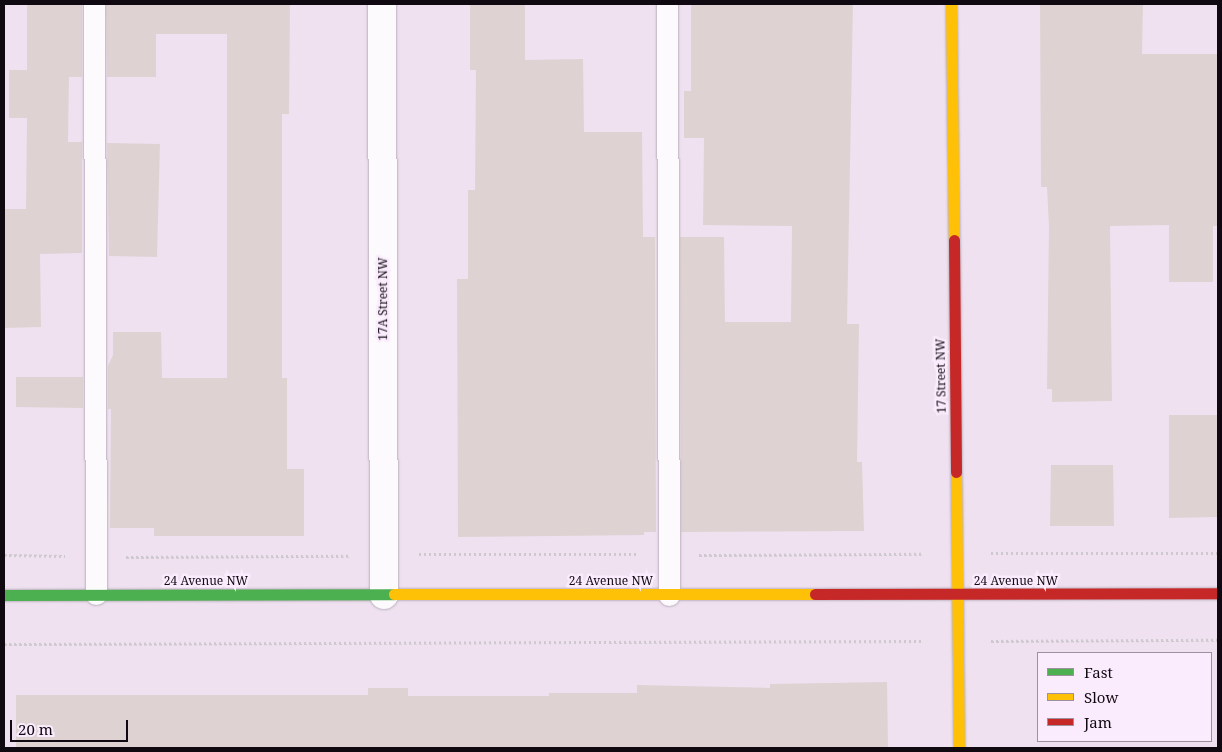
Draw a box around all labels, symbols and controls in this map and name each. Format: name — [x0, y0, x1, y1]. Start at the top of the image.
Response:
street label: 17A Street NW — [376, 257, 390, 341]
street label: 17 Street NW — [933, 338, 949, 414]
street label: 24 Avenue NW — [164, 574, 248, 588]
street label: 24 Avenue NW — [569, 574, 653, 588]
street label: 24 Avenue NW — [974, 574, 1058, 588]
legend — [1037, 652, 1212, 742]
text: Fast — [1084, 662, 1113, 682]
text: Slow — [1084, 687, 1118, 707]
scale bar — [12, 710, 130, 742]
text: Jam — [1084, 712, 1112, 732]
text: 20 m — [18, 719, 53, 739]

